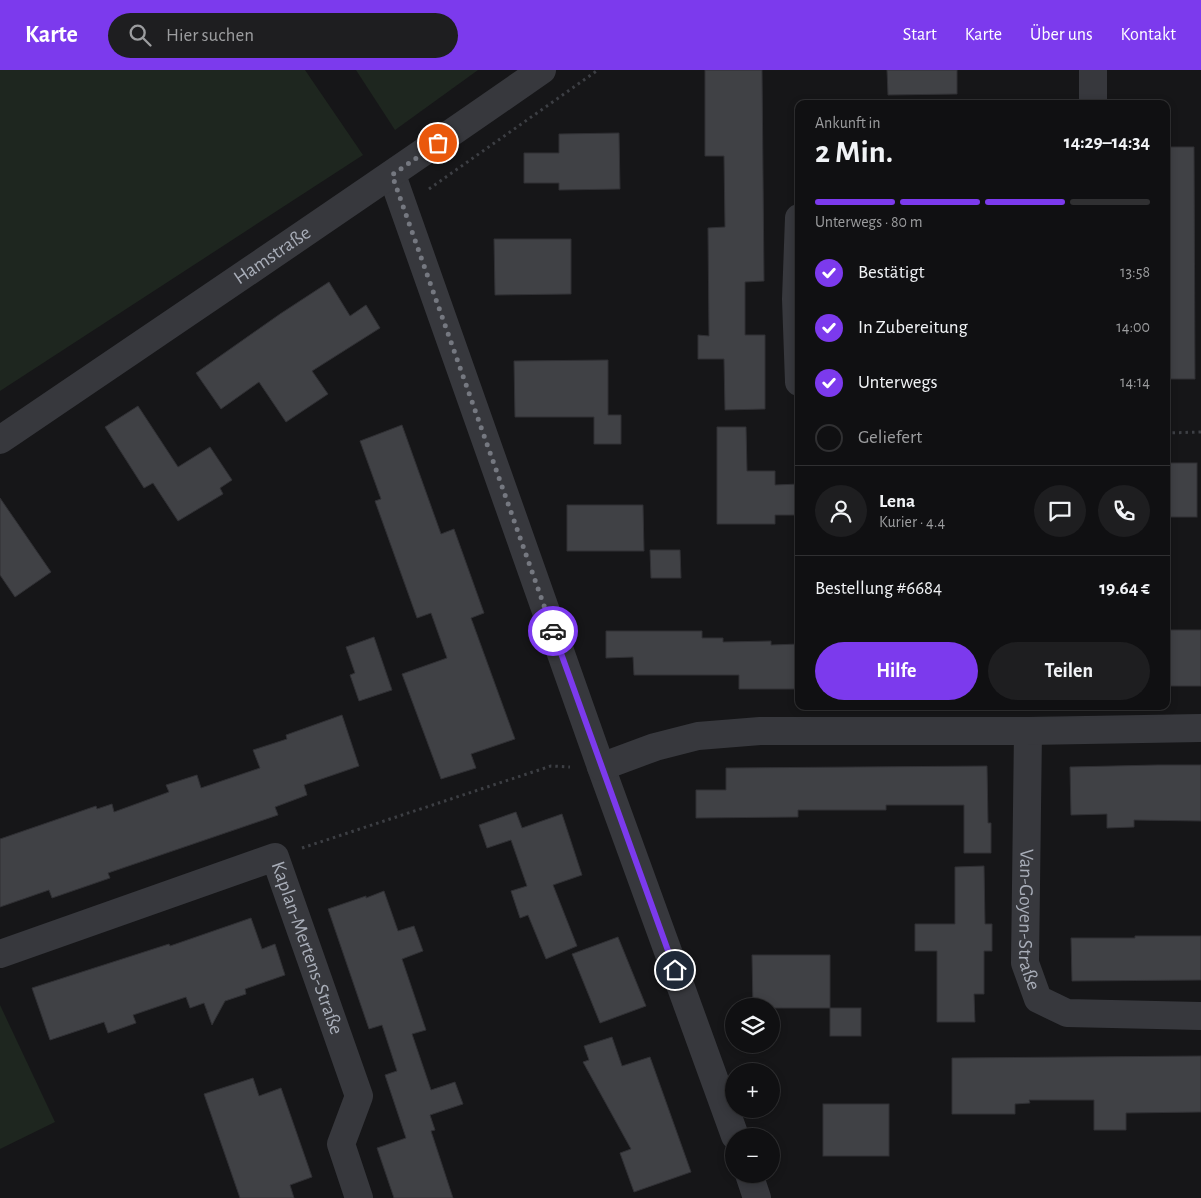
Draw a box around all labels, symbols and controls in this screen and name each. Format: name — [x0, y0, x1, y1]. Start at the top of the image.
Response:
search box — [108, 13, 458, 58]
icon: search — [126, 21, 154, 49]
text: Karte — [25, 23, 78, 47]
text: Hier suchen — [166, 26, 254, 45]
text: Start — [903, 26, 937, 44]
text: Karte — [965, 26, 1002, 44]
text: Über uns — [1030, 26, 1093, 44]
text: Kontakt — [1121, 26, 1176, 44]
text: Ankunft in — [815, 115, 881, 131]
pin — [417, 122, 459, 164]
icon: bag — [424, 129, 452, 157]
text: 14:29–14:34 — [1064, 133, 1150, 152]
text: 2 Min. — [815, 136, 893, 168]
text: Unterwegs · 80 m — [815, 214, 922, 230]
street label: Hamstraße — [230, 222, 314, 288]
icon: check — [815, 259, 843, 287]
text: Bestätigt — [858, 263, 925, 282]
text: 13:58 — [1120, 264, 1150, 280]
icon: check — [815, 314, 843, 342]
text: In Zubereitung — [858, 318, 968, 337]
text: 14:00 — [1116, 319, 1150, 335]
icon: check — [815, 369, 843, 397]
text: Unterwegs — [858, 373, 938, 392]
text: 14:14 — [1120, 374, 1150, 390]
text: Geliefert — [858, 428, 922, 447]
button: person — [815, 485, 867, 537]
button: chat — [1034, 485, 1086, 537]
button: phone — [1098, 485, 1150, 537]
text: Lena — [879, 492, 915, 511]
text: Kurier · 4.4 — [879, 514, 945, 530]
text: Bestellung #6684 — [815, 579, 942, 598]
text: 19.64 € — [1099, 579, 1150, 598]
courier — [528, 606, 578, 656]
icon: car — [539, 617, 567, 645]
button: Hilfe — [815, 642, 978, 700]
button: Teilen — [988, 642, 1150, 700]
street label: Van-Goyen-Straße — [1015, 849, 1044, 993]
street label: Kaplan-Mertens-Straße — [267, 859, 347, 1037]
pin — [654, 949, 696, 991]
icon: home — [661, 956, 689, 984]
map controls — [725, 998, 780, 1183]
button: layers — [725, 998, 780, 1053]
button: + — [725, 1063, 780, 1118]
button: − — [725, 1128, 780, 1183]

